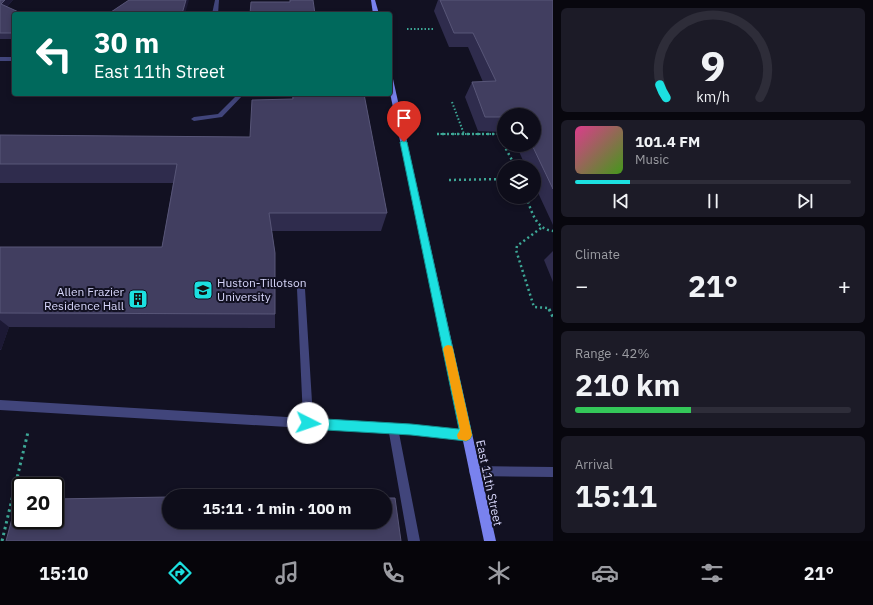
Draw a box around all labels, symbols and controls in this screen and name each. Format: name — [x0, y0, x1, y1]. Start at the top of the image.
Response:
text: 30 m — [94, 24, 159, 61]
icon: left — [28, 28, 80, 80]
text: 9 — [701, 38, 725, 92]
text: East 11th Street — [94, 60, 225, 83]
text: km/h — [696, 87, 730, 106]
pin — [387, 101, 421, 142]
icon: arrive — [393, 107, 415, 129]
map controls — [497, 108, 541, 204]
button: search — [497, 108, 541, 152]
text: 101.4 FM — [635, 132, 700, 151]
text: Music — [635, 151, 669, 168]
button: layers — [497, 160, 541, 204]
icon: previous — [610, 190, 632, 212]
icon: pause — [702, 190, 724, 212]
icon: next — [794, 190, 816, 212]
text: Climate — [575, 246, 620, 263]
text: 21° — [688, 266, 738, 305]
text: − — [575, 271, 588, 300]
text: + — [838, 271, 851, 300]
place label: Huston-Tillotson University — [217, 275, 307, 304]
school or university icon: Huston-Tillotson University — [192, 279, 214, 301]
place label: Allen Frazier Residence Hall — [44, 284, 125, 313]
building icon: Allen Frazier Residence Hall — [127, 288, 149, 310]
text: Range · 42% — [575, 345, 649, 362]
text: 210 km — [575, 365, 680, 404]
position arrow — [287, 402, 329, 444]
street label: East 11th Street — [473, 439, 506, 527]
text: Arrival — [575, 456, 613, 473]
text: 15:11 — [575, 476, 657, 515]
speed limit sign: 20 — [12, 477, 64, 529]
text: 15:11 · 1 min · 100 m — [203, 499, 351, 518]
icon: directions — [166, 559, 194, 587]
icon: music — [273, 559, 301, 587]
icon: phone — [379, 559, 407, 587]
icon: climate — [485, 559, 513, 587]
icon: car — [591, 559, 619, 587]
icon: filters — [698, 559, 726, 587]
text: 15:10 — [39, 562, 88, 585]
text: 21° — [804, 562, 834, 585]

